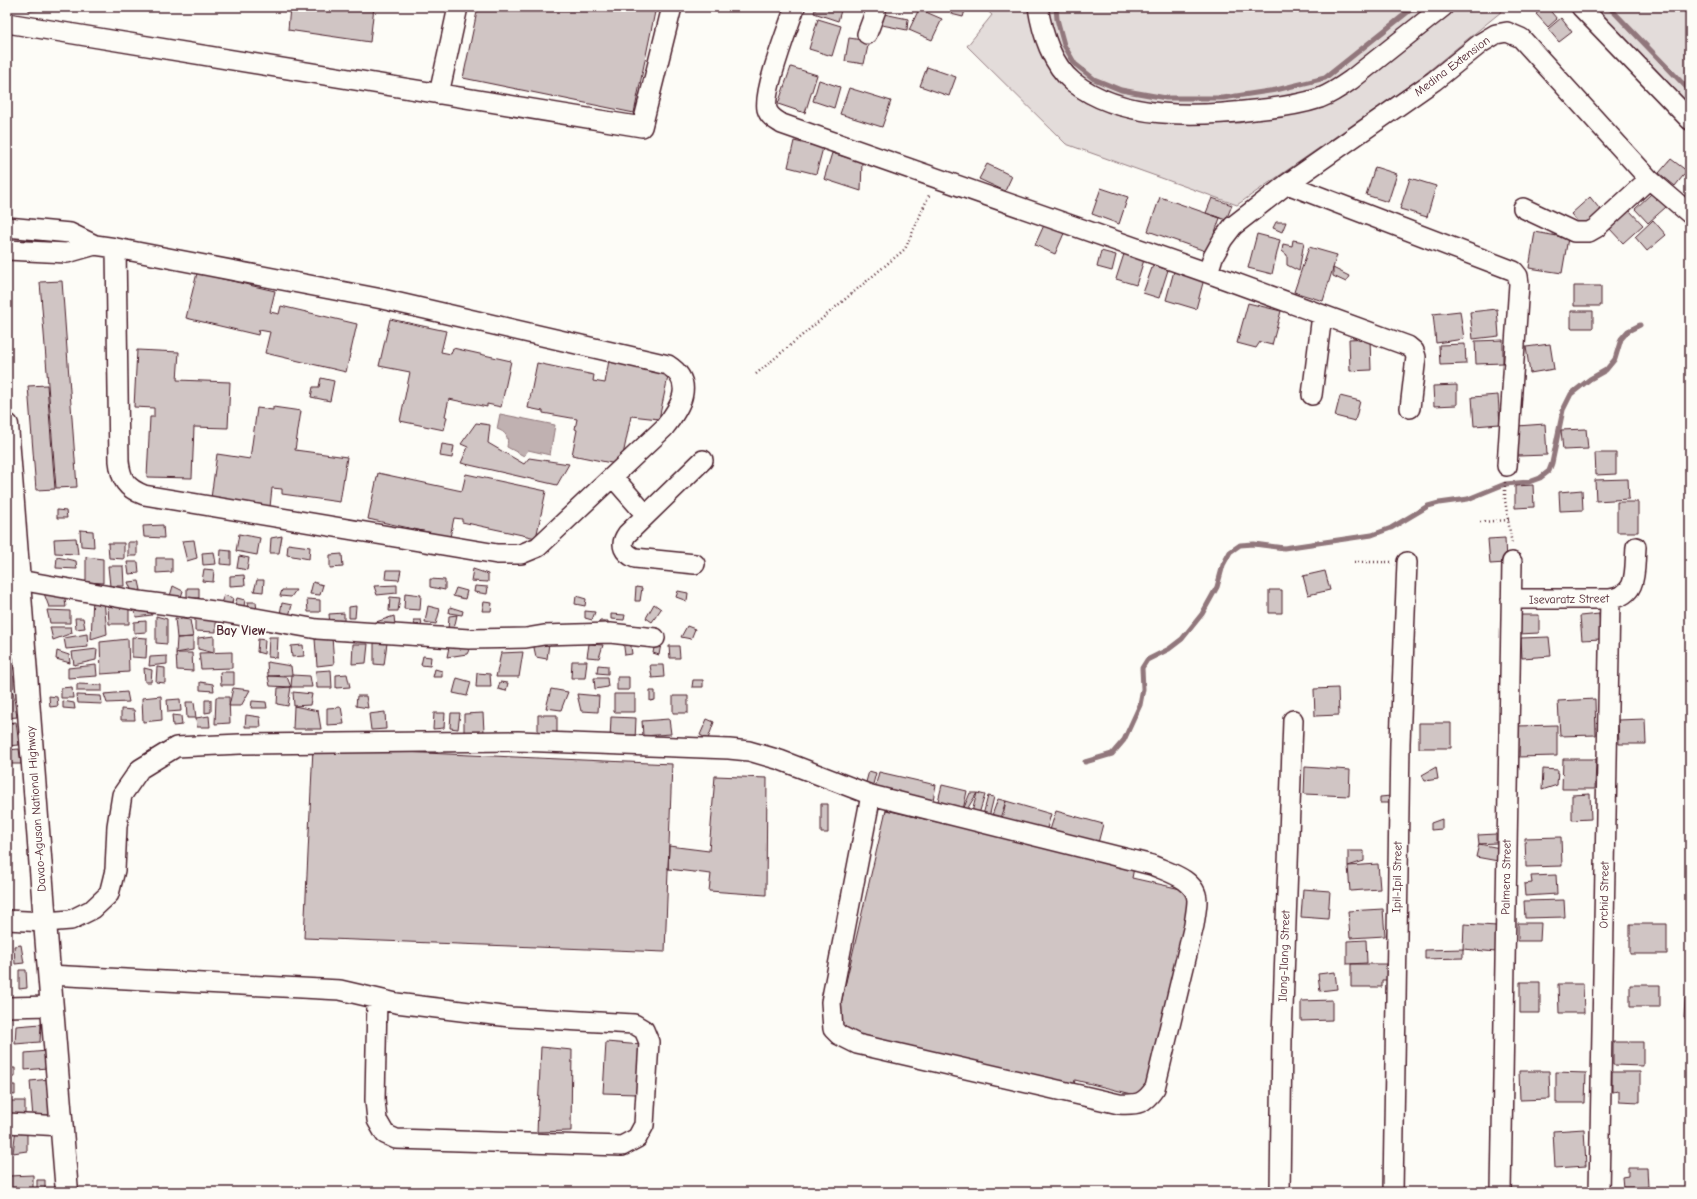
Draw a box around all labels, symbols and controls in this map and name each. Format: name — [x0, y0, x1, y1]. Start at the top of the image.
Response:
street label: Medina Extension — [1411, 33, 1493, 99]
street label: Isevaratz Street — [1529, 591, 1610, 607]
district label: Bay View — [216, 623, 266, 638]
street label: Davao-Agusan National Highway — [23, 725, 49, 892]
street label: Palmera Street — [1498, 838, 1514, 915]
street label: Ipil-Ipil Street — [1389, 840, 1405, 913]
street label: Orchid Street — [1596, 861, 1612, 929]
street label: Ilang-Ilang Street — [1275, 909, 1293, 1002]

